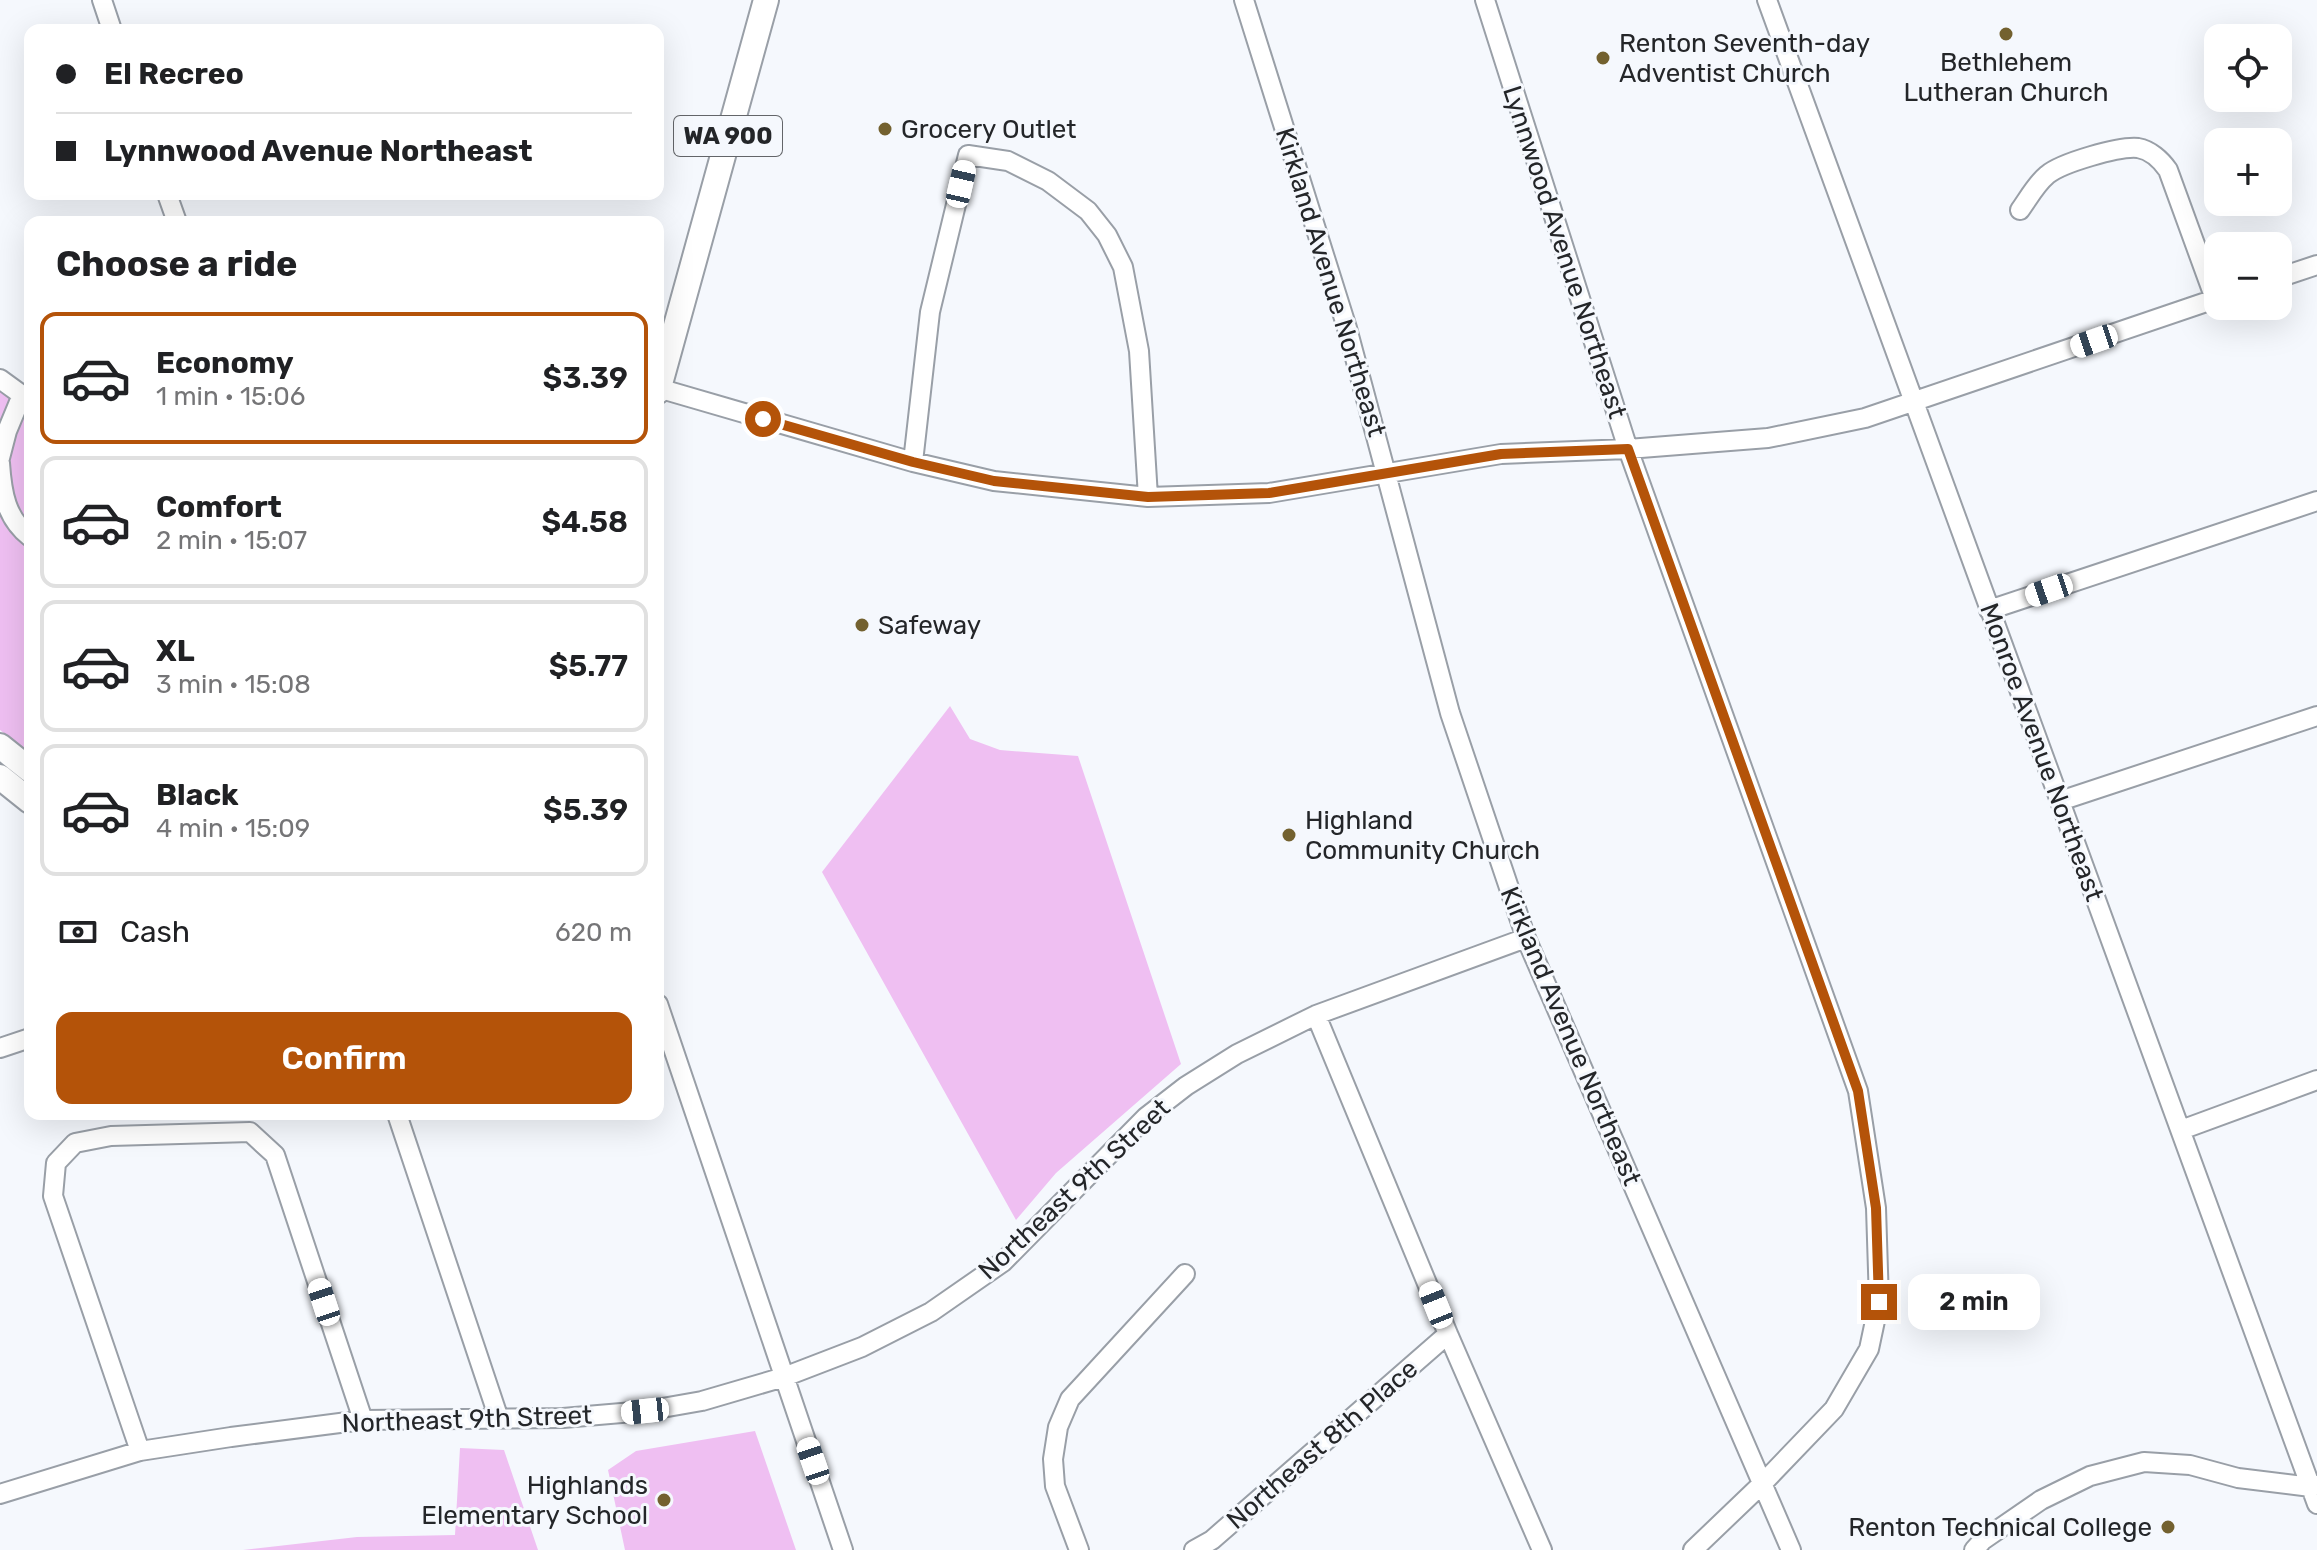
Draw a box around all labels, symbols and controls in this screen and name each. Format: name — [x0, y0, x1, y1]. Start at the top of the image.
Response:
map controls — [2204, 24, 2292, 320]
button: locate — [2204, 24, 2292, 112]
marker: Bethlehem Lutheran Church — [1997, 25, 2015, 43]
place label: Renton Seventh-day Adventist Church — [1619, 28, 1870, 89]
place label: Bethlehem Lutheran Church — [1903, 47, 2109, 108]
marker: Renton Seventh-day Adventist Church — [1594, 49, 1612, 67]
text: El Recreo — [104, 56, 244, 92]
street label: Lynnwood Avenue Northeast — [1496, 82, 1633, 422]
place label: Grocery Outlet — [901, 114, 1076, 145]
road number: WA 900 — [674, 116, 782, 156]
marker: Grocery Outlet — [876, 120, 894, 138]
street label: Kirkland Avenue Northeast — [1269, 124, 1392, 440]
button: + — [2204, 128, 2292, 216]
text: Lynnwood Avenue Northeast — [104, 133, 533, 169]
car — [944, 158, 978, 210]
button: − — [2204, 232, 2292, 320]
text: Choose a ride — [56, 242, 297, 285]
car — [2067, 322, 2121, 360]
icon: car — [60, 342, 132, 414]
text: Economy — [156, 345, 294, 381]
text: $3.39 — [543, 360, 628, 396]
text: 1 min · 15:06 — [156, 381, 305, 412]
route start — [745, 401, 781, 437]
icon: car — [60, 486, 132, 558]
text: Comfort — [156, 489, 282, 525]
text: $4.58 — [541, 504, 628, 540]
text: 2 min · 15:07 — [156, 525, 307, 556]
car — [2022, 571, 2076, 609]
street label: Monroe Avenue Northeast — [1973, 599, 2110, 905]
place label: Safeway — [878, 610, 981, 641]
marker: Safeway — [853, 616, 871, 634]
icon: car — [60, 630, 132, 702]
text: XL — [156, 633, 195, 669]
text: $5.77 — [549, 648, 628, 684]
text: 3 min · 15:08 — [156, 669, 311, 700]
icon: car — [60, 774, 132, 846]
text: Black — [156, 777, 239, 813]
text: $5.39 — [543, 792, 628, 828]
place label: Highland Community Church — [1305, 805, 1540, 866]
text: 4 min · 15:09 — [156, 813, 310, 844]
marker: Highland Community Church — [1280, 826, 1298, 844]
street label: Kirkland Avenue Northeast — [1493, 882, 1648, 1190]
icon: cash — [56, 910, 100, 954]
text: Cash — [120, 914, 190, 950]
text: 620 m — [555, 917, 632, 948]
button: Confirm — [56, 1012, 632, 1104]
street label: Northeast 9th Street — [972, 1093, 1177, 1286]
callout: 2 min — [1907, 1274, 2039, 1330]
car — [305, 1275, 343, 1329]
car — [1416, 1278, 1456, 1332]
route end — [1861, 1284, 1897, 1320]
text: 2 min — [1939, 1286, 2009, 1317]
street label: Northeast 8th Place — [1221, 1353, 1424, 1536]
car — [620, 1397, 670, 1425]
street label: Northeast 9th Street — [341, 1400, 593, 1439]
car — [794, 1434, 832, 1488]
place label: Highlands Elementary School — [421, 1470, 648, 1531]
marker: Highlands Elementary School — [655, 1491, 673, 1509]
place label: Renton Technical College — [1848, 1512, 2152, 1543]
marker: Renton Technical College — [2159, 1518, 2177, 1536]

